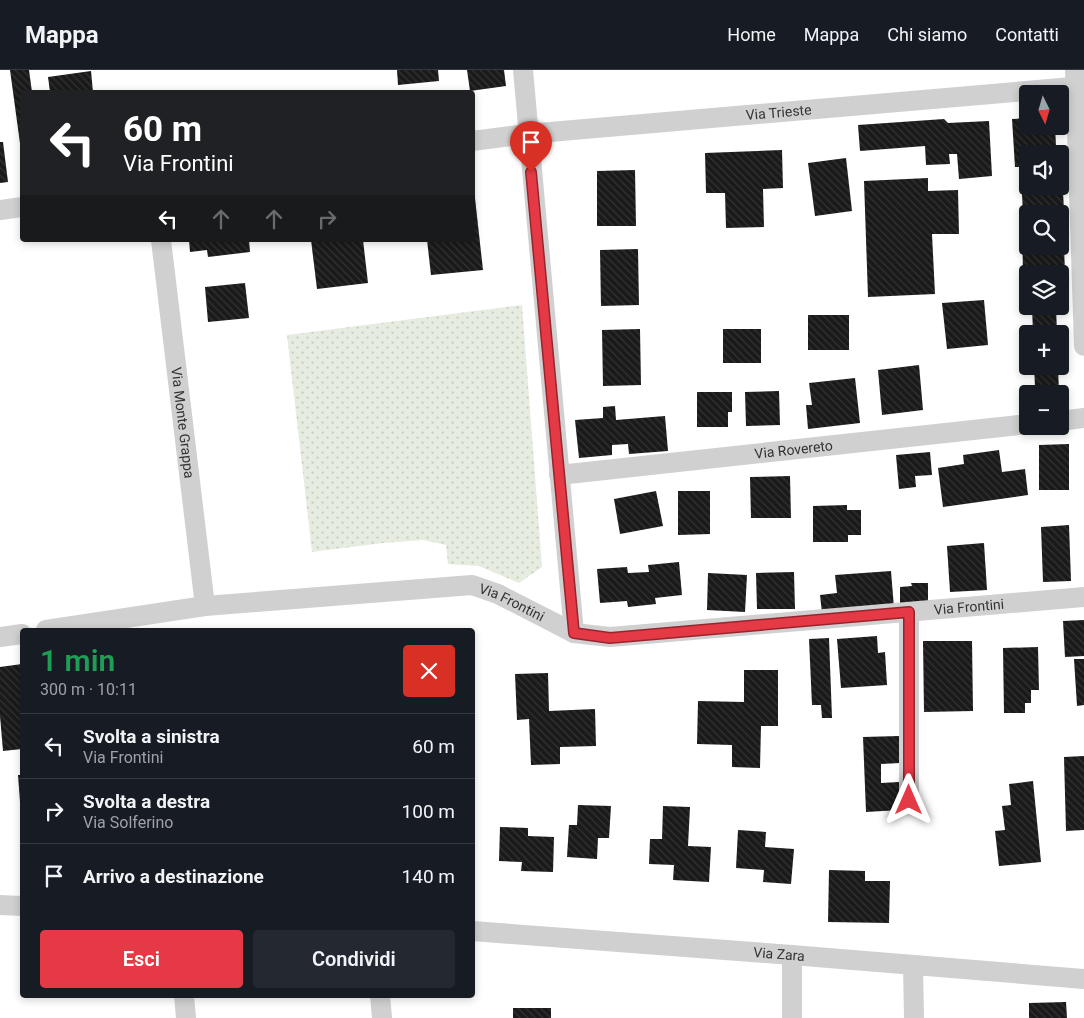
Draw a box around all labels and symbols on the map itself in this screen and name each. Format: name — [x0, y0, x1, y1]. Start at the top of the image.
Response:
north arrow — [1019, 85, 1069, 135]
street label: Via Trieste — [745, 102, 812, 123]
pin — [510, 121, 552, 172]
street label: Via Monte Grappa — [168, 366, 198, 479]
street label: Via Rovereto — [754, 437, 834, 462]
street label: Via Frontini — [477, 580, 547, 624]
street label: Via Frontini — [933, 596, 1005, 618]
position arrow — [882, 773, 934, 825]
street label: Via Zara — [753, 944, 805, 964]

